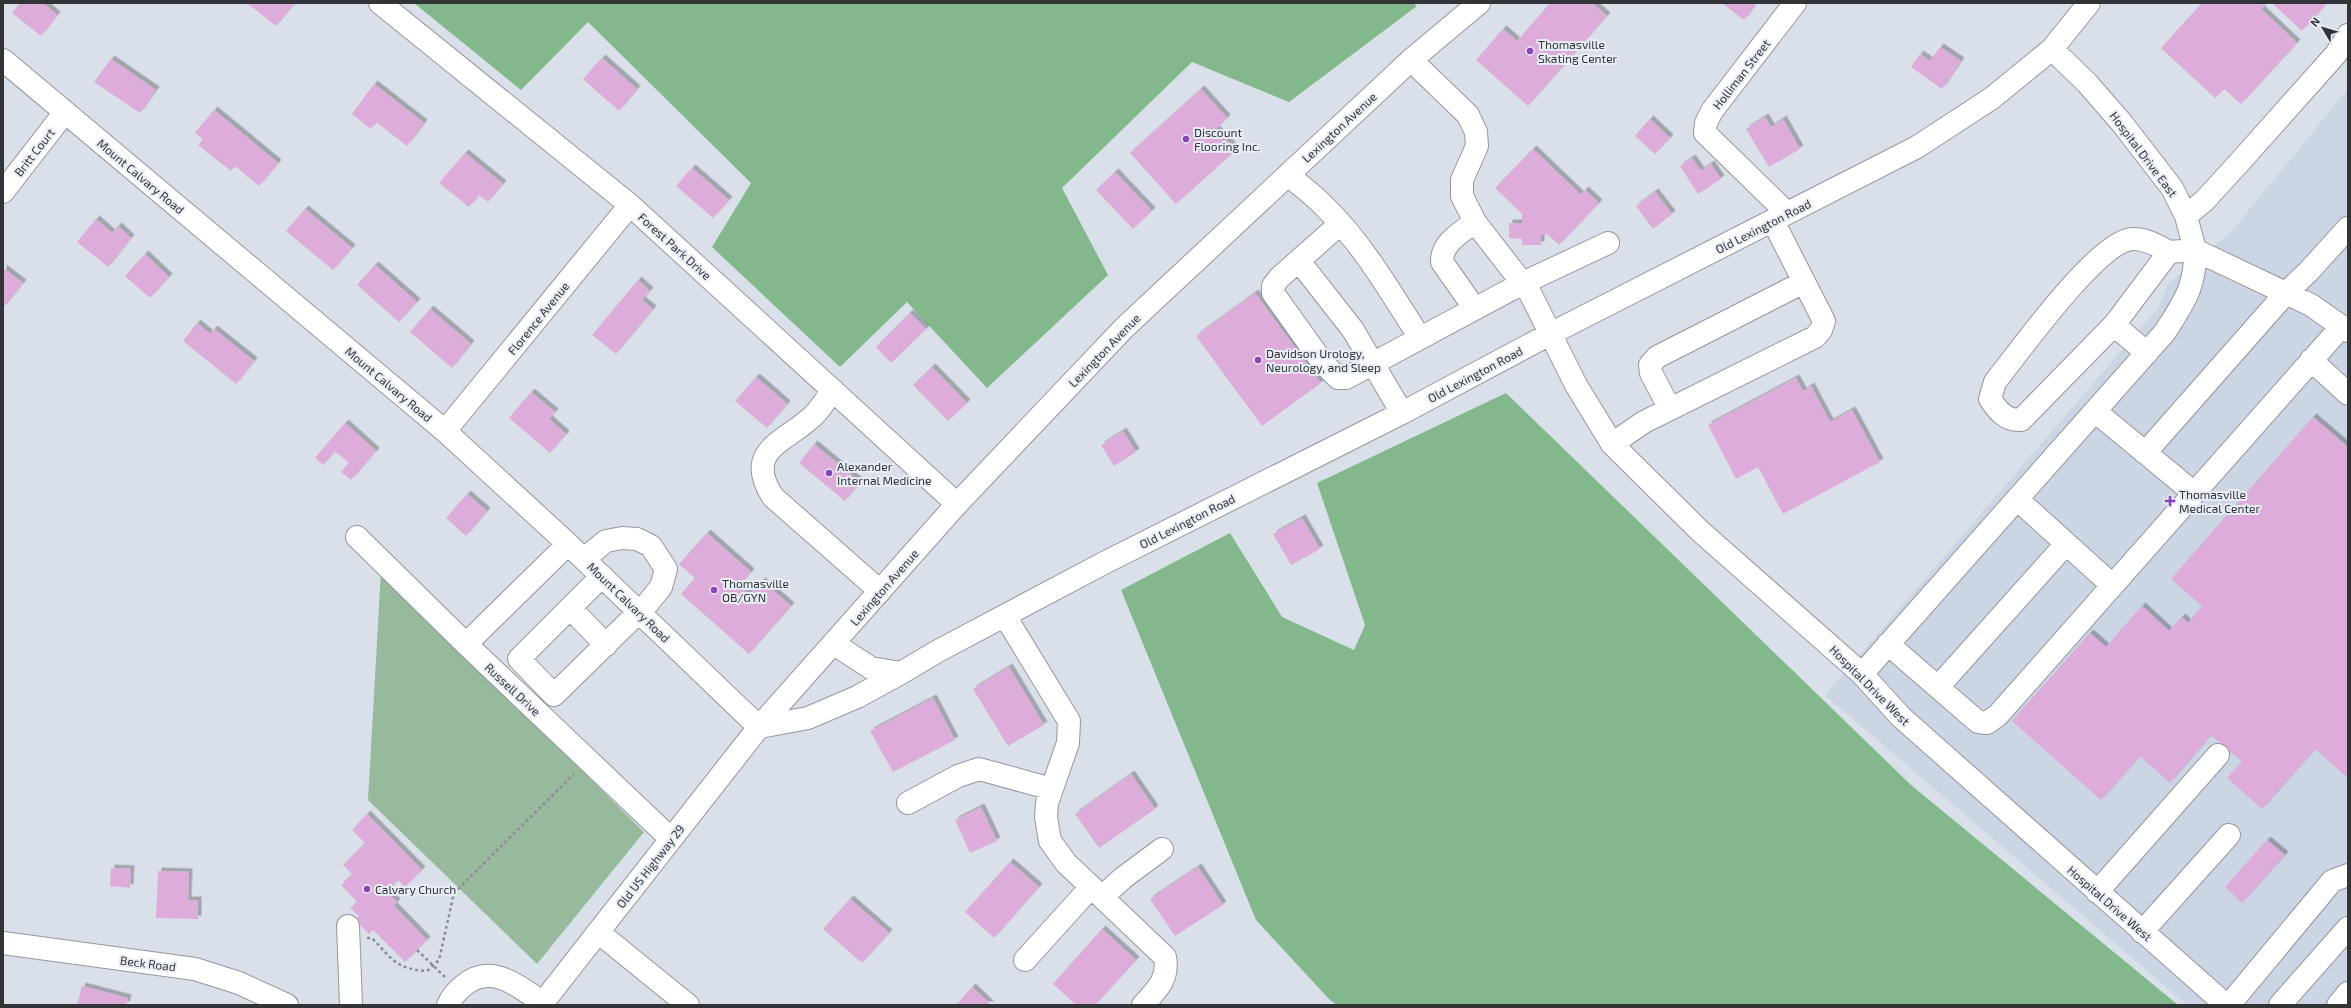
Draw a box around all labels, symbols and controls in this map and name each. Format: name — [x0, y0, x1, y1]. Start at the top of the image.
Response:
north arrow — [2303, 8, 2343, 48]
text: N — [2307, 14, 2322, 29]
street label: Holliman Street — [1709, 36, 1773, 112]
place label: Thomasville Skating Center — [1538, 37, 1618, 65]
marker: Thomasville Skating Center — [1525, 46, 1535, 56]
street label: Lexington Avenue — [1299, 89, 1379, 165]
street label: Hospital Drive East — [2107, 109, 2181, 200]
street label: Britt Court — [11, 125, 57, 179]
place label: Discount Flooring Inc. — [1194, 125, 1261, 153]
marker: Discount Flooring Inc. — [1181, 134, 1191, 144]
street label: Mount Calvary Road — [95, 136, 187, 216]
street label: Old Lexington Road — [1713, 196, 1813, 256]
street label: Forest Park Drive — [636, 210, 714, 282]
street label: Florence Avenue — [504, 279, 572, 357]
street label: Lexington Avenue — [1065, 310, 1143, 390]
street label: Old Lexington Road — [1425, 343, 1525, 405]
street label: Mount Calvary Road — [343, 344, 435, 424]
place label: Davidson Urology, Neurology, and Sleep — [1266, 346, 1381, 374]
marker: Davidson Urology, Neurology, and Sleep — [1253, 355, 1263, 365]
place label: Alexander Internal Medicine — [837, 459, 932, 487]
marker: Alexander Internal Medicine — [824, 468, 834, 478]
place label: Thomasville Medical Center — [2179, 487, 2260, 515]
street label: Old Lexington Road — [1137, 491, 1237, 551]
marker: Thomasville Medical Center — [2164, 495, 2176, 507]
street label: Lexington Avenue — [847, 546, 921, 628]
street label: Mount Calvary Road — [585, 559, 673, 645]
place label: Thomasville OB/GYN — [722, 576, 789, 604]
marker: Thomasville OB/GYN — [709, 585, 719, 595]
street label: Hospital Drive West — [1827, 642, 1913, 728]
street label: Russell Drive — [482, 660, 544, 718]
street label: Old US Highway 29 — [613, 821, 687, 911]
street label: Hospital Drive West — [2065, 863, 2155, 944]
place label: Calvary Church — [375, 882, 456, 896]
marker: Calvary Church — [362, 884, 372, 894]
street label: Beck Road — [119, 953, 177, 973]

